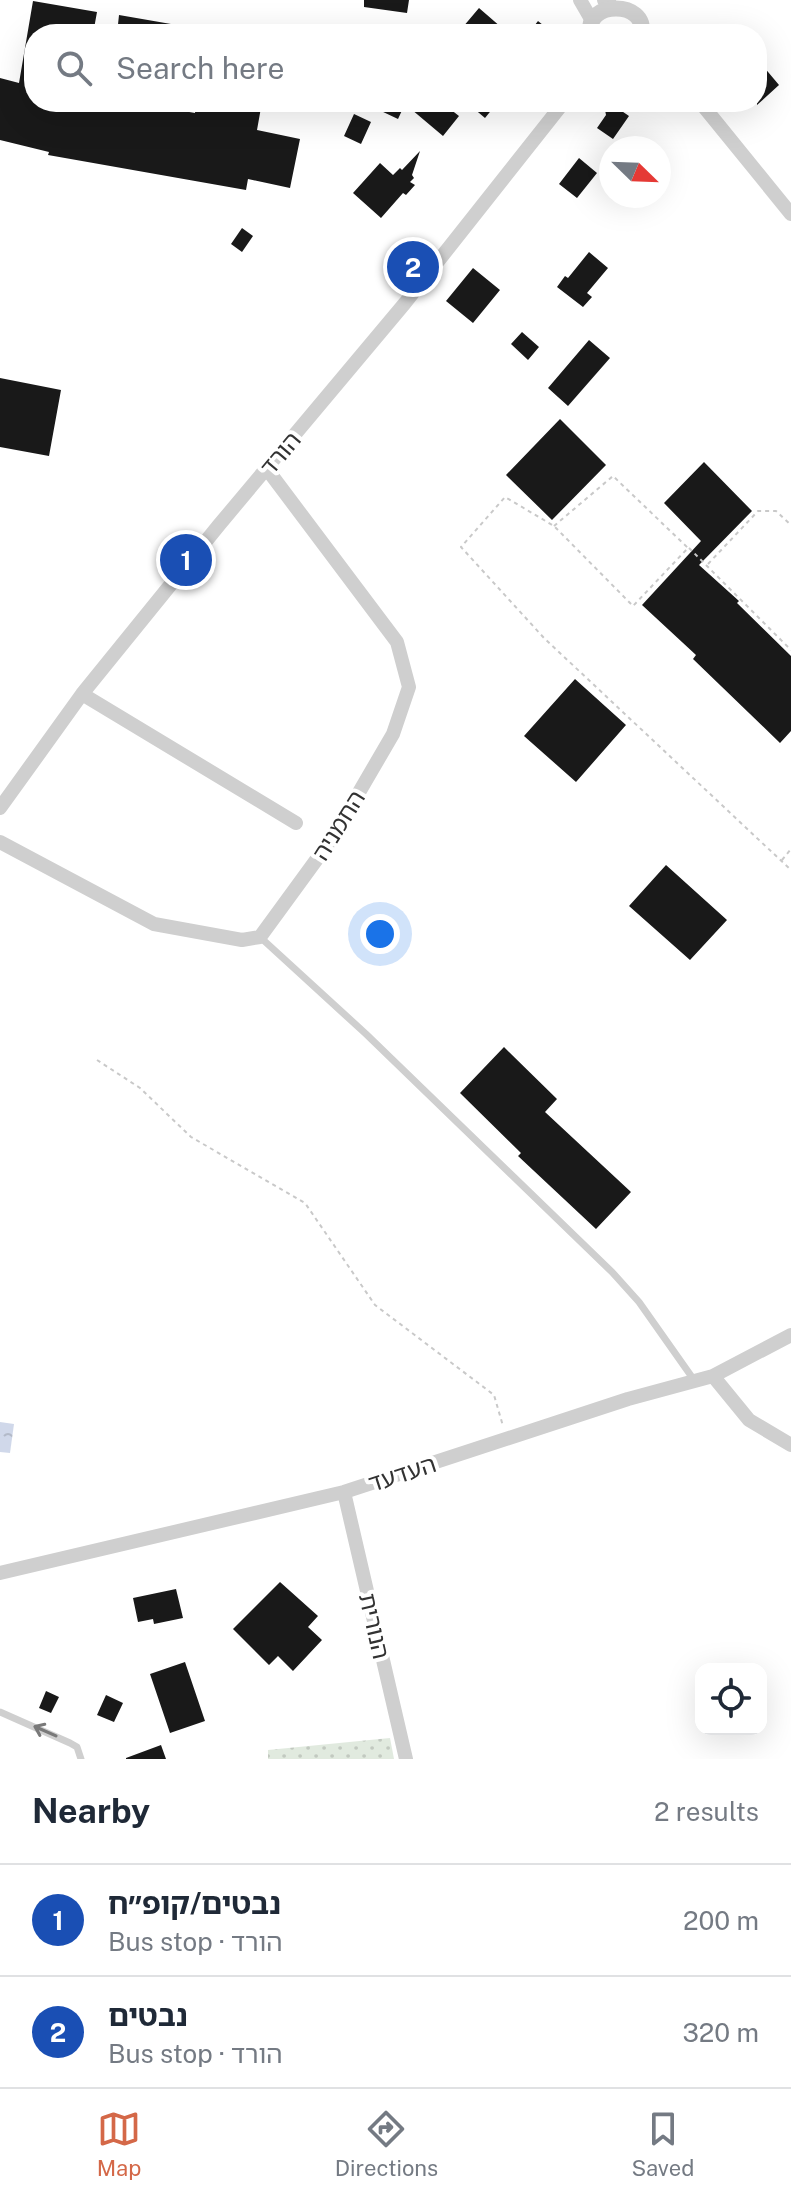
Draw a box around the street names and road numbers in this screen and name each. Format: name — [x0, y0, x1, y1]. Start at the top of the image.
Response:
street label: הורד — [254, 426, 306, 480]
street label: החמניה — [306, 785, 370, 865]
street label: העדעד — [365, 1449, 439, 1497]
street label: הנורית — [354, 1590, 396, 1662]

